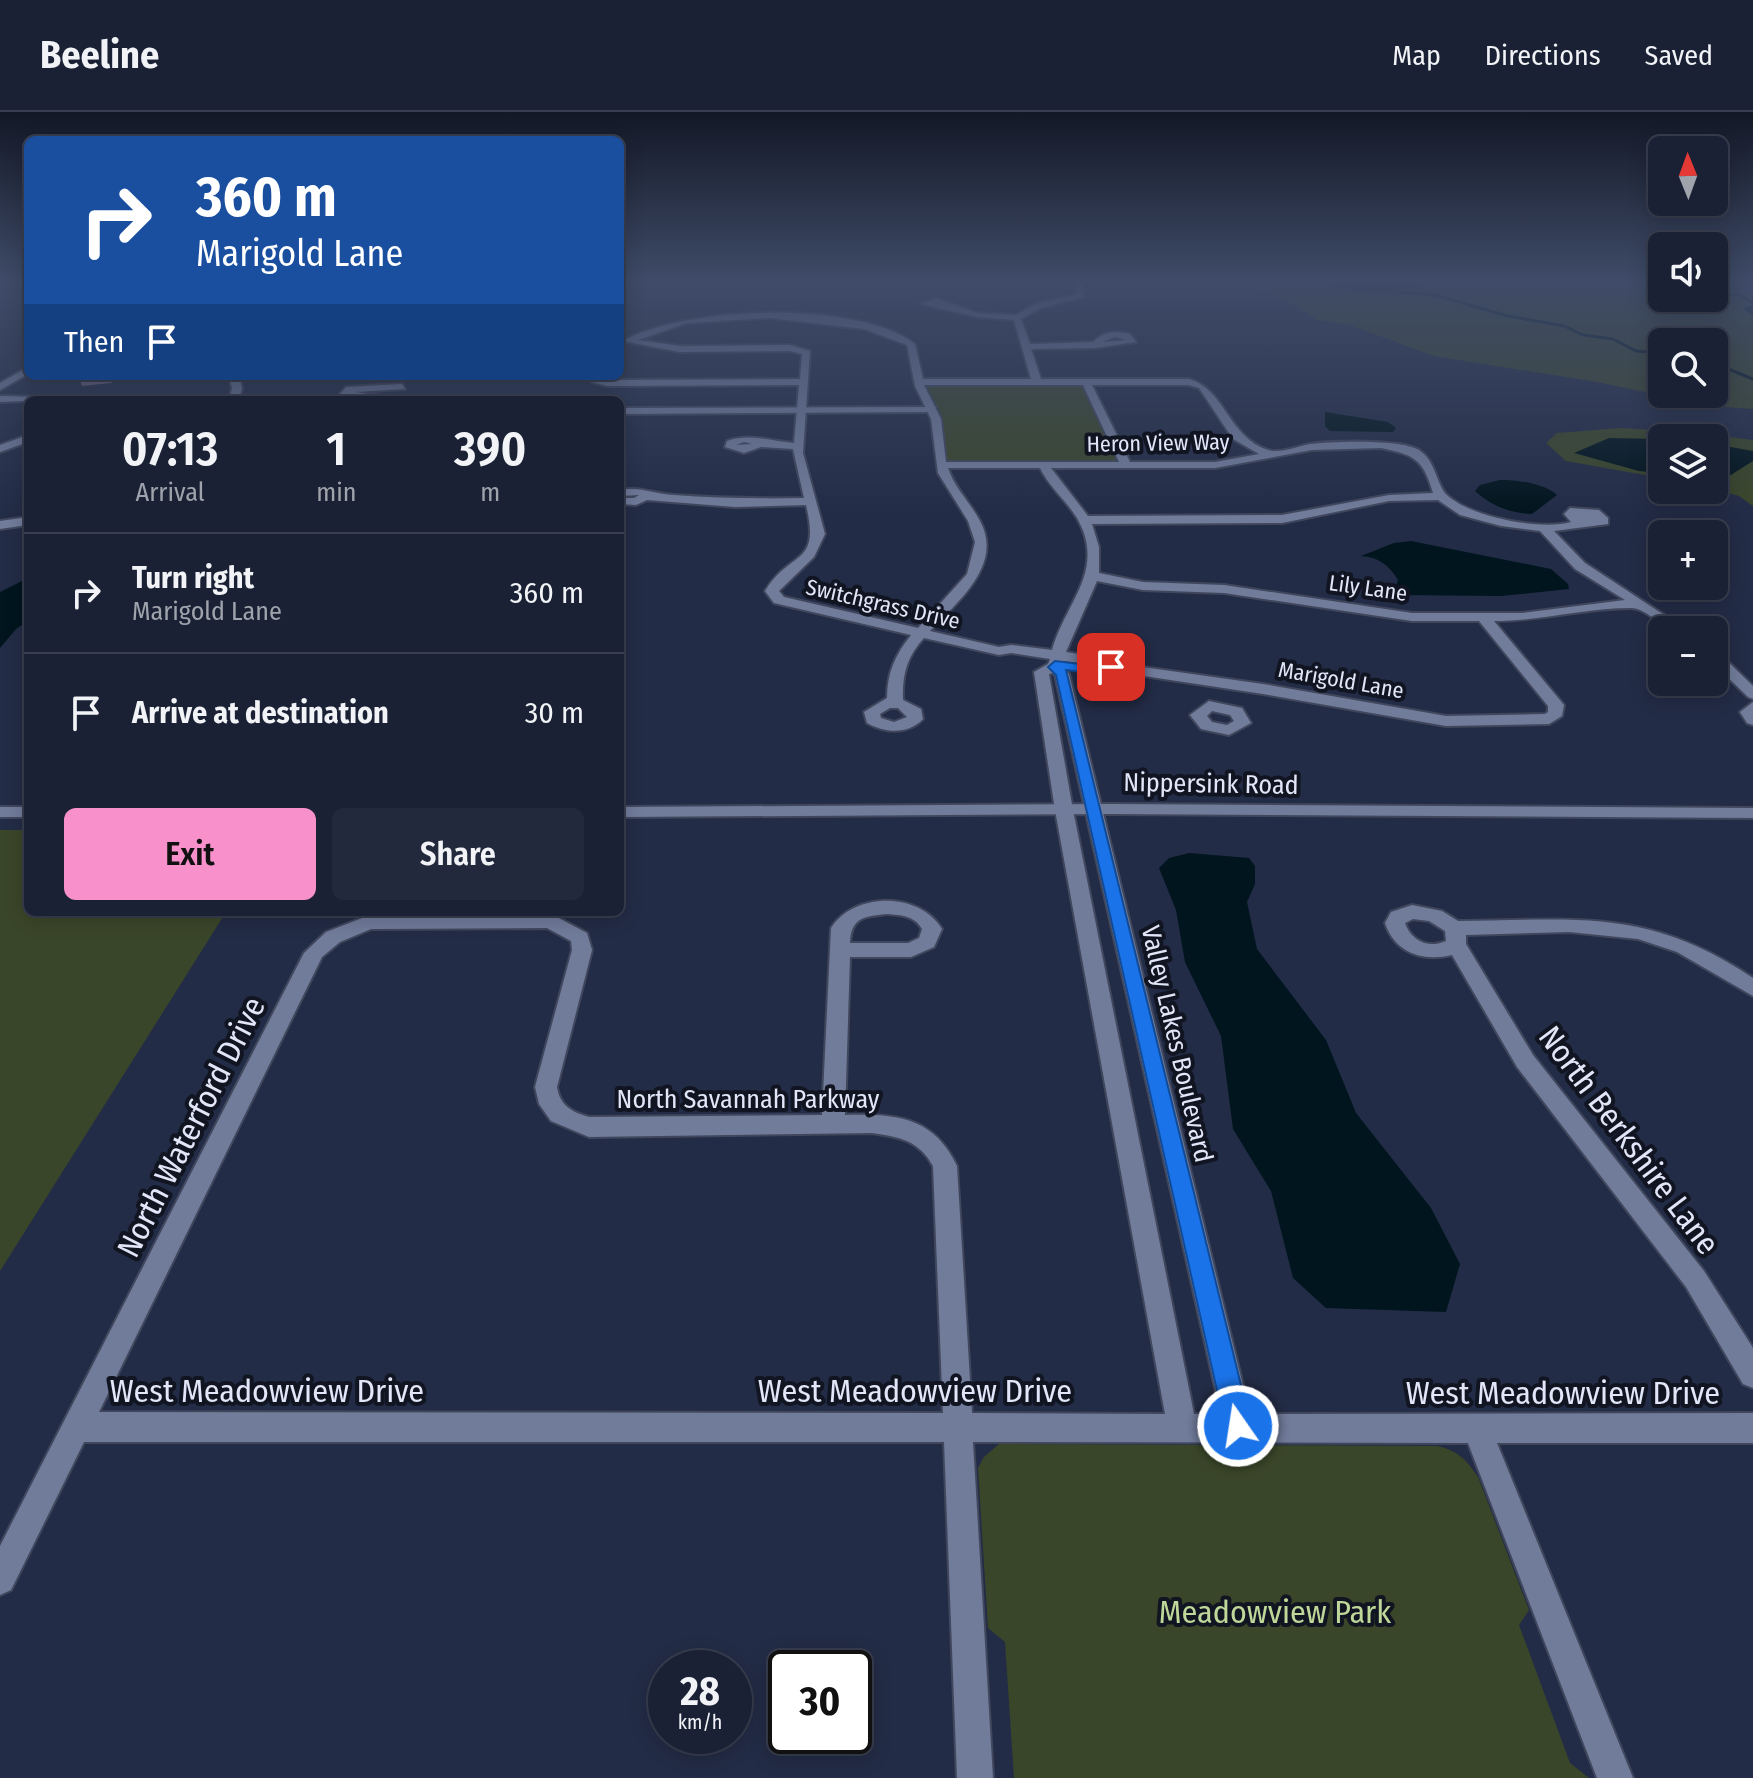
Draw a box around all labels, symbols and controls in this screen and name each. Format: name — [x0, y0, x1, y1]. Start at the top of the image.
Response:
text: Beeline — [40, 32, 159, 78]
text: Map — [1392, 39, 1441, 72]
text: Directions — [1485, 39, 1601, 72]
text: Saved — [1645, 39, 1713, 72]
north arrow — [1648, 136, 1728, 216]
map controls — [1648, 136, 1728, 696]
text: 360 m — [196, 164, 337, 231]
icon: right — [64, 168, 168, 272]
text: Marigold Lane — [196, 232, 403, 276]
button: sound — [1648, 232, 1728, 312]
icon: arrive — [140, 320, 184, 364]
text: Then — [64, 324, 124, 360]
button: search — [1648, 328, 1728, 408]
text: 07:13 — [122, 420, 218, 478]
text: 1 — [326, 420, 346, 478]
text: 390 — [454, 420, 526, 478]
button: layers — [1648, 424, 1728, 504]
street label: Heron View Way — [1086, 428, 1230, 458]
text: Arrival — [136, 477, 205, 508]
text: min — [316, 477, 356, 508]
text: m — [480, 477, 500, 508]
button: + — [1648, 520, 1728, 600]
text: Turn right — [132, 560, 254, 596]
street label: Lily Lane — [1327, 569, 1409, 607]
icon: right — [64, 571, 108, 615]
street label: Switchgrass Drive — [803, 573, 963, 635]
text: 360 m — [510, 575, 584, 611]
text: Marigold Lane — [132, 596, 282, 627]
button: − — [1648, 616, 1728, 696]
pin — [1077, 633, 1145, 701]
icon: arrive — [1089, 645, 1133, 689]
street label: Marigold Lane — [1276, 656, 1406, 704]
icon: arrive — [64, 691, 108, 735]
text: Arrive at destination — [132, 695, 389, 731]
text: 30 m — [525, 695, 584, 731]
street label: Nippersink Road — [1123, 767, 1299, 801]
button: Exit — [64, 808, 316, 900]
button: Share — [332, 808, 584, 900]
street label: Valley Lakes Boulevard — [1135, 923, 1219, 1165]
street label: North Waterford Drive — [109, 991, 273, 1263]
street label: North Berkshire Lane — [1531, 1018, 1727, 1262]
street label: North Savannah Parkway — [617, 1084, 880, 1115]
street label: West Meadowview Drive — [110, 1372, 424, 1410]
street label: West Meadowview Drive — [758, 1372, 1072, 1410]
street label: West Meadowview Drive — [1406, 1374, 1720, 1412]
position arrow — [1196, 1384, 1280, 1468]
park label: Meadowview Park — [1159, 1593, 1391, 1631]
speed limit sign: 30 — [768, 1650, 872, 1754]
text: 28 — [680, 1668, 720, 1716]
text: km/h — [678, 1710, 722, 1734]

